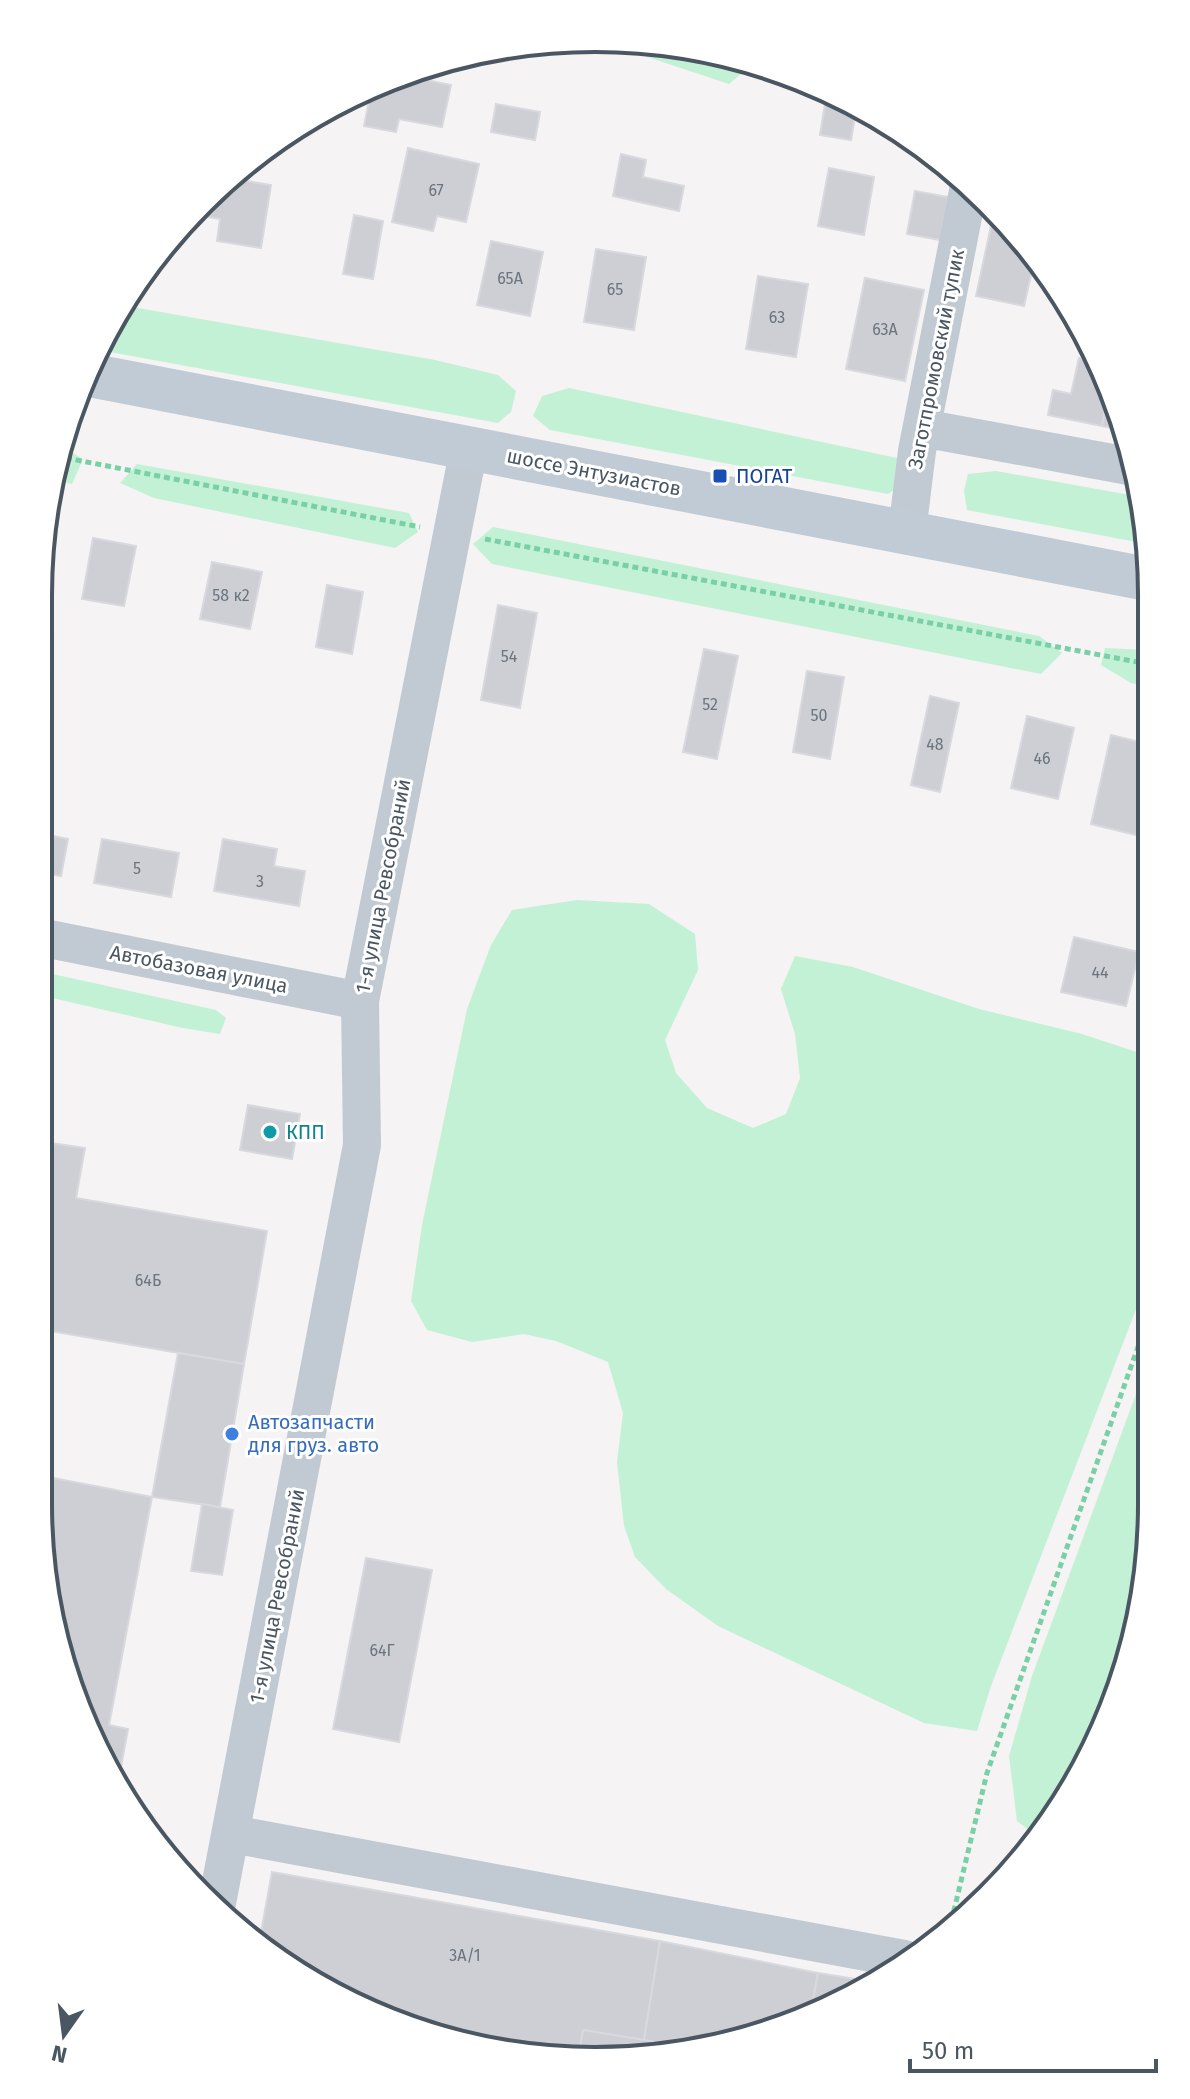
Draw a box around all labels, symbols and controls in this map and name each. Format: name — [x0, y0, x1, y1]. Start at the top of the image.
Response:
house number: 67 — [428, 181, 444, 200]
street label: Заготпромовский тупик — [903, 246, 969, 471]
house number: 65А — [497, 269, 524, 288]
house number: 65 — [607, 280, 623, 299]
house number: 63 — [769, 308, 785, 327]
house number: 63А — [872, 320, 899, 339]
street label: шоссе Энтузиастов — [505, 443, 683, 501]
place label: ПОГАТ — [736, 464, 793, 488]
marker: ПОГАТ — [711, 467, 729, 485]
house number: 58 к2 — [212, 586, 250, 605]
house number: 54 — [501, 647, 518, 666]
house number: 52 — [702, 695, 718, 714]
house number: 50 — [811, 706, 828, 725]
house number: 48 — [926, 735, 944, 754]
house number: 46 — [1033, 749, 1051, 768]
street label: 1-я улица Ревсобраний — [350, 777, 416, 995]
house number: 5 — [133, 859, 141, 878]
house number: 3 — [256, 872, 264, 891]
street label: Автобазовая улица — [108, 940, 290, 998]
house number: 44 — [1091, 963, 1109, 982]
place label: КПП — [286, 1120, 325, 1144]
marker: КПП — [261, 1123, 279, 1141]
house number: 64Б — [135, 1271, 161, 1290]
place label: Автозапчасти для груз. авто — [248, 1410, 379, 1457]
marker: Автозапчасти для груз. авто — [223, 1425, 241, 1443]
street label: 1-я улица Ревсобраний — [244, 1487, 310, 1705]
house number: 64Г — [369, 1641, 395, 1660]
house number: 3А/1 — [449, 1946, 481, 1965]
north arrow — [24, 1995, 104, 2075]
scale bar — [910, 2023, 1156, 2073]
text: 50 m — [922, 2037, 974, 2065]
text: N — [49, 2039, 70, 2069]

